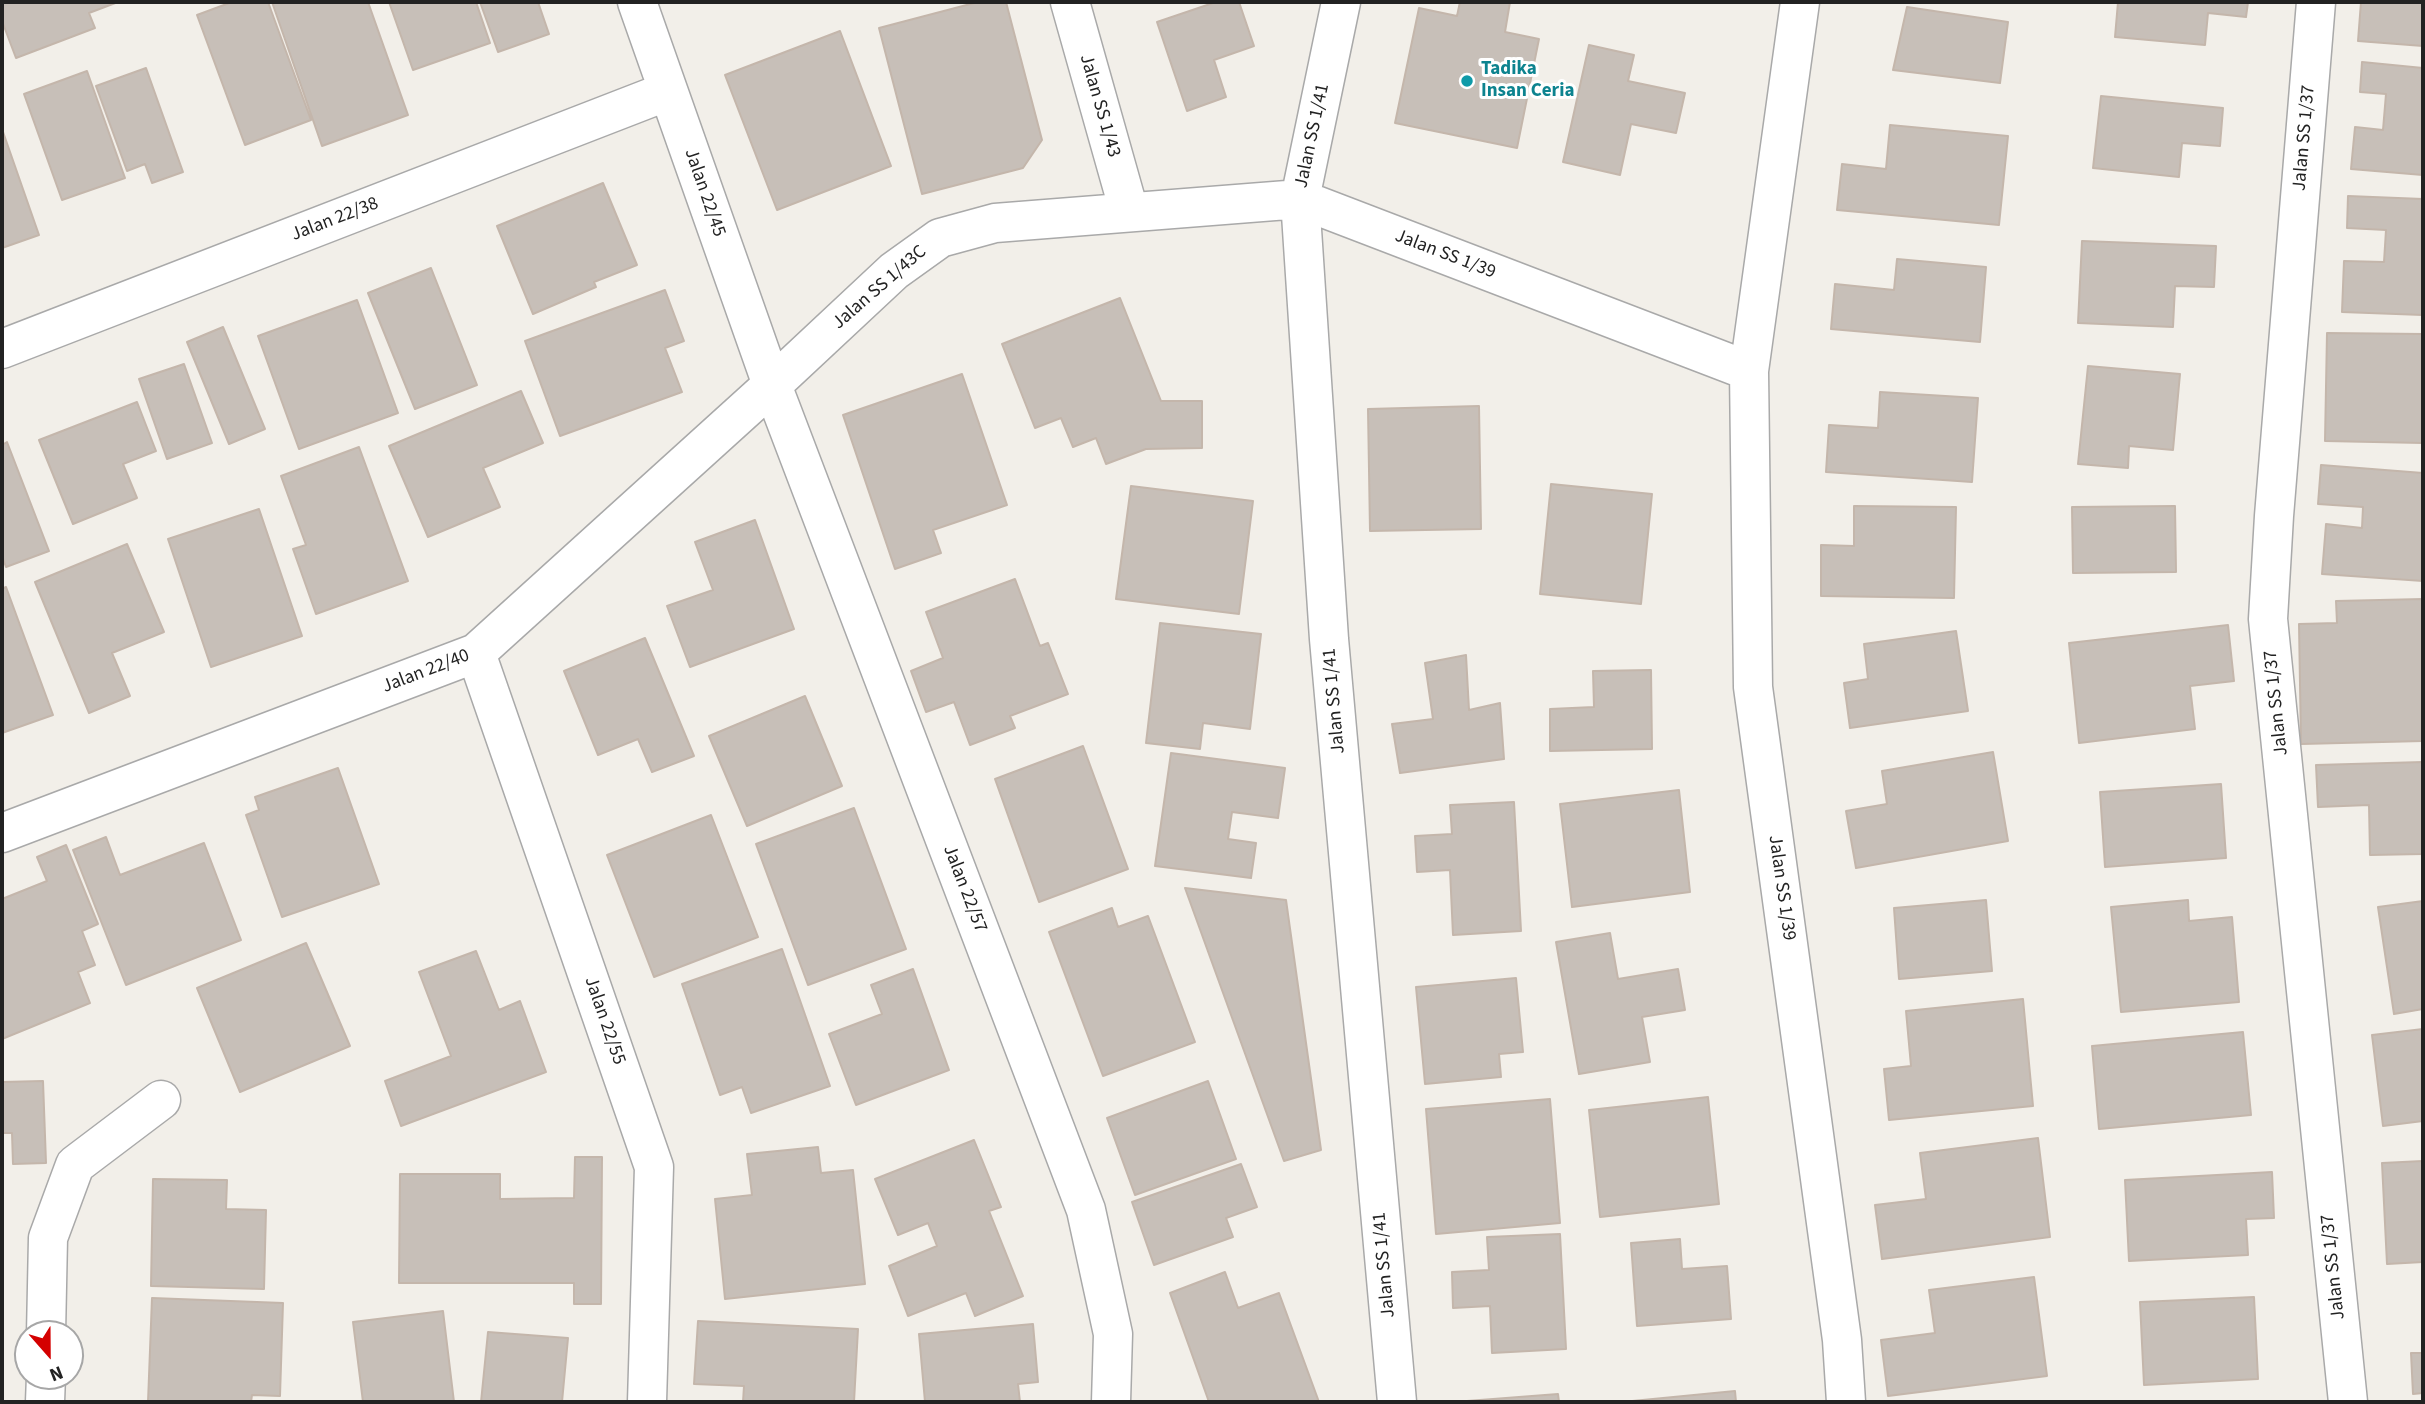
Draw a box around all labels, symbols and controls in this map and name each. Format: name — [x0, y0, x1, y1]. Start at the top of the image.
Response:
street label: Jalan SS 1/43 — [1073, 52, 1125, 160]
place label: Tadika Insan Ceria — [1481, 59, 1574, 103]
marker: Tadika Insan Ceria — [1459, 73, 1475, 89]
street label: Jalan SS 1/41 — [1291, 82, 1335, 190]
street label: Jalan SS 1/37 — [2289, 84, 2321, 192]
street label: Jalan 22/45 — [678, 146, 730, 240]
street label: Jalan 22/38 — [288, 193, 382, 247]
street label: Jalan SS 1/39 — [1391, 225, 1499, 285]
street label: Jalan SS 1/43C — [828, 241, 932, 335]
street label: Jalan 22/40 — [379, 645, 473, 699]
street label: Jalan SS 1/41 — [1319, 647, 1351, 755]
street label: Jalan SS 1/37 — [2260, 649, 2294, 757]
street label: Jalan SS 1/39 — [1762, 834, 1800, 942]
street label: Jalan 22/57 — [937, 842, 991, 936]
street label: Jalan 22/55 — [578, 974, 630, 1068]
street label: Jalan SS 1/41 — [1369, 1211, 1401, 1319]
street label: Jalan SS 1/37 — [2317, 1213, 2351, 1321]
north arrow — [14, 1320, 84, 1390]
text: N — [45, 1358, 67, 1388]

